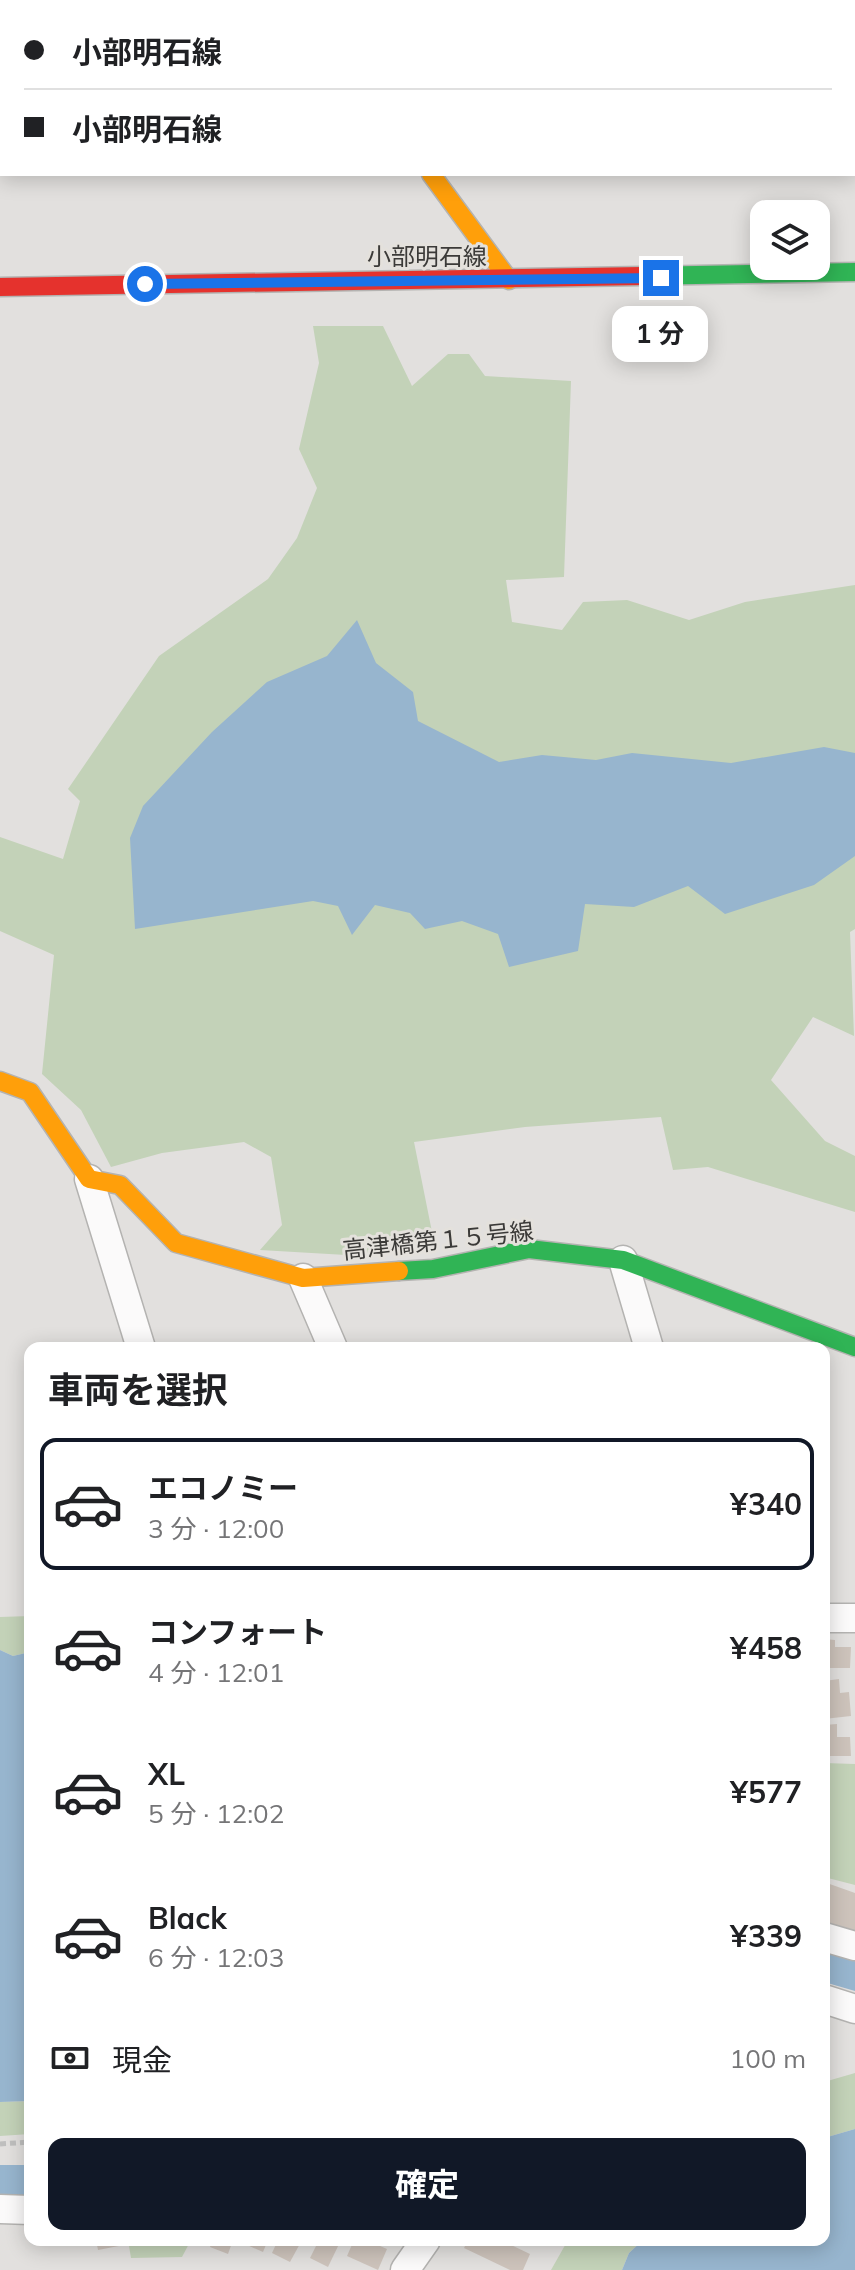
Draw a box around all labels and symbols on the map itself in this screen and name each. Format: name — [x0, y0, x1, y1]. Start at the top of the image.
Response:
street label: 小部明石線 — [367, 241, 487, 271]
route end — [643, 260, 679, 296]
route start — [127, 266, 163, 302]
callout: 1 分 — [613, 306, 709, 362]
street label: 高津橋第１５号線 — [341, 1215, 535, 1265]

